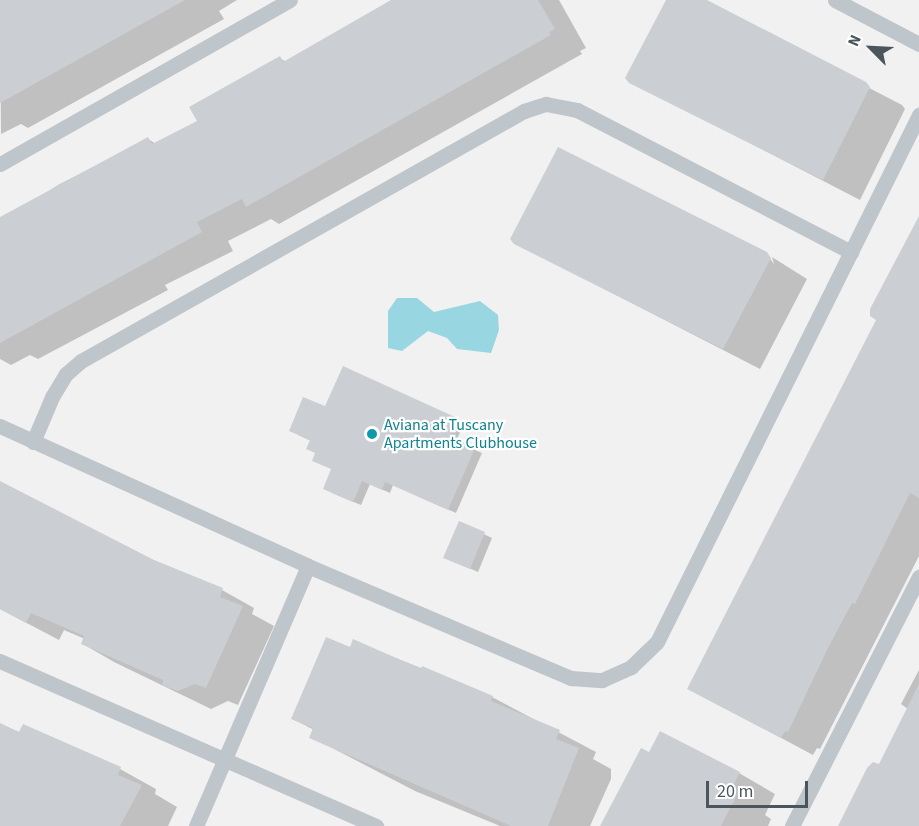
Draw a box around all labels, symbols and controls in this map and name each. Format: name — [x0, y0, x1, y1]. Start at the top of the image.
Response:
north arrow — [841, 18, 901, 78]
text: N — [842, 31, 867, 50]
place label: Aviana at Tuscany Apartments Clubhouse — [384, 415, 537, 453]
marker: Aviana at Tuscany Apartments Clubhouse — [365, 427, 379, 441]
scale bar — [709, 769, 811, 807]
text: 20 m — [717, 779, 753, 804]

